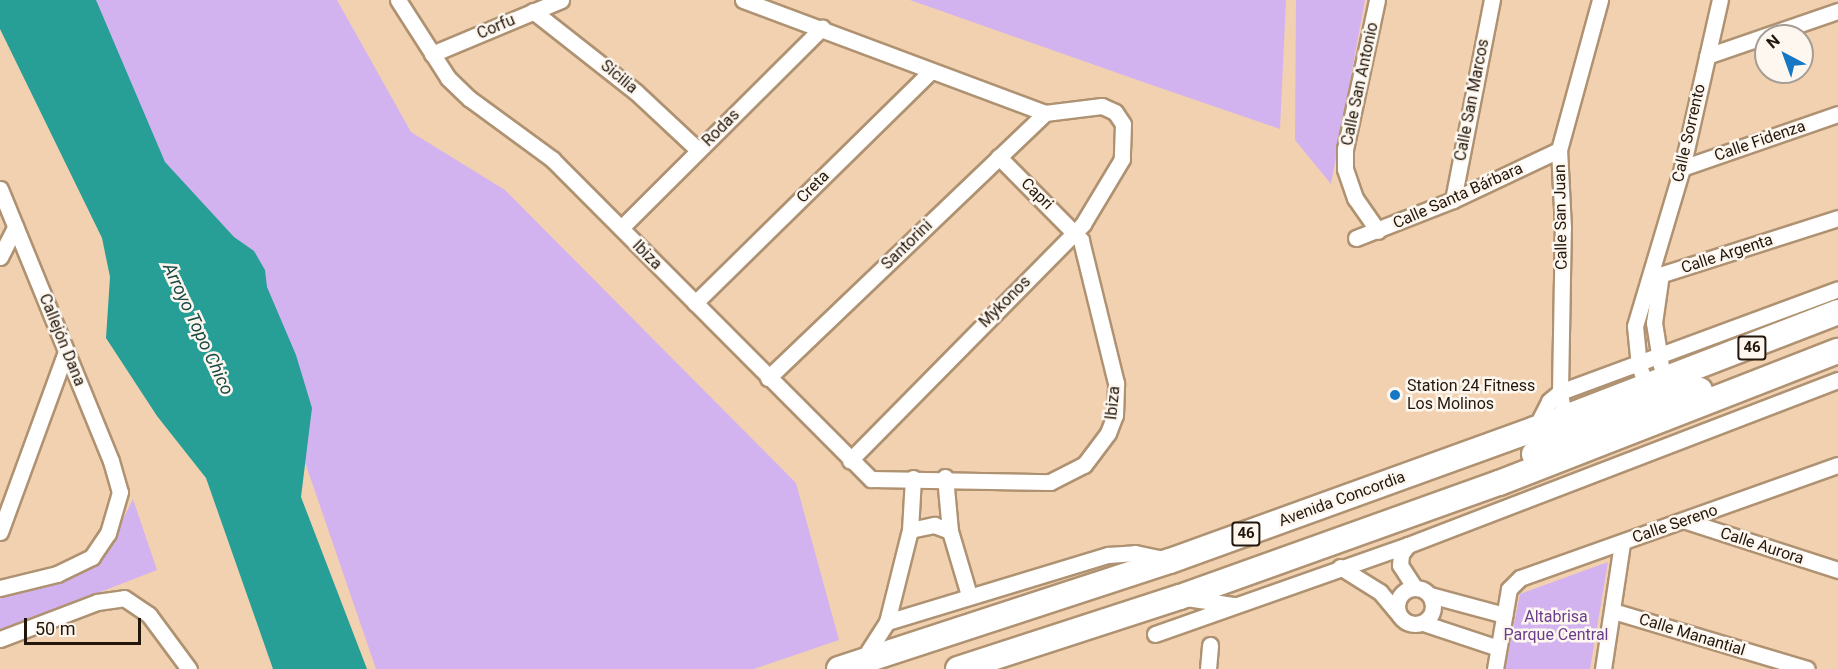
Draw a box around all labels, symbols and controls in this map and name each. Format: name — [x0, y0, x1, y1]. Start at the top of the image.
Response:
street label: Corfu — [474, 10, 518, 44]
street label: Calle San Antonio — [1338, 21, 1382, 147]
north arrow — [1754, 24, 1814, 84]
text: N — [1763, 31, 1784, 52]
street label: Calle San Marcos — [1451, 37, 1493, 163]
street label: Sicilia — [597, 56, 641, 98]
street label: Calle Sorrento — [1668, 82, 1710, 184]
street label: Rodas — [698, 105, 744, 151]
street label: Calle Fidenza — [1712, 116, 1808, 166]
street label: Calle Santa Bárbara — [1390, 159, 1526, 233]
street label: Calle San Juan — [1550, 164, 1572, 270]
street label: Creta — [793, 167, 833, 207]
street label: Capri — [1017, 174, 1057, 214]
street label: Santorini — [878, 216, 936, 274]
street label: Calle Argenta — [1679, 230, 1775, 278]
street label: Ibiza — [628, 236, 666, 274]
water label: Arroyo Topo Chico — [158, 259, 238, 399]
street label: Mykonos — [975, 272, 1035, 332]
street label: Callejón Dana — [35, 291, 89, 389]
road number: 46 — [1737, 336, 1767, 360]
place label: Station 24 Fitness Los Molinos — [1407, 376, 1535, 414]
street label: Ibiza — [1102, 385, 1124, 421]
marker: Station 24 Fitness Los Molinos — [1388, 388, 1402, 402]
street label: Avenida Concordia — [1276, 467, 1408, 531]
street label: Calle Sereno — [1630, 500, 1720, 548]
road number: 46 — [1231, 522, 1261, 546]
street label: Calle Aurora — [1718, 523, 1806, 569]
scale bar — [27, 606, 144, 644]
park label: Altabrisa Parque Central — [1503, 607, 1609, 645]
street label: Calle Manantial — [1637, 610, 1747, 660]
text: 50 m — [35, 618, 75, 639]

